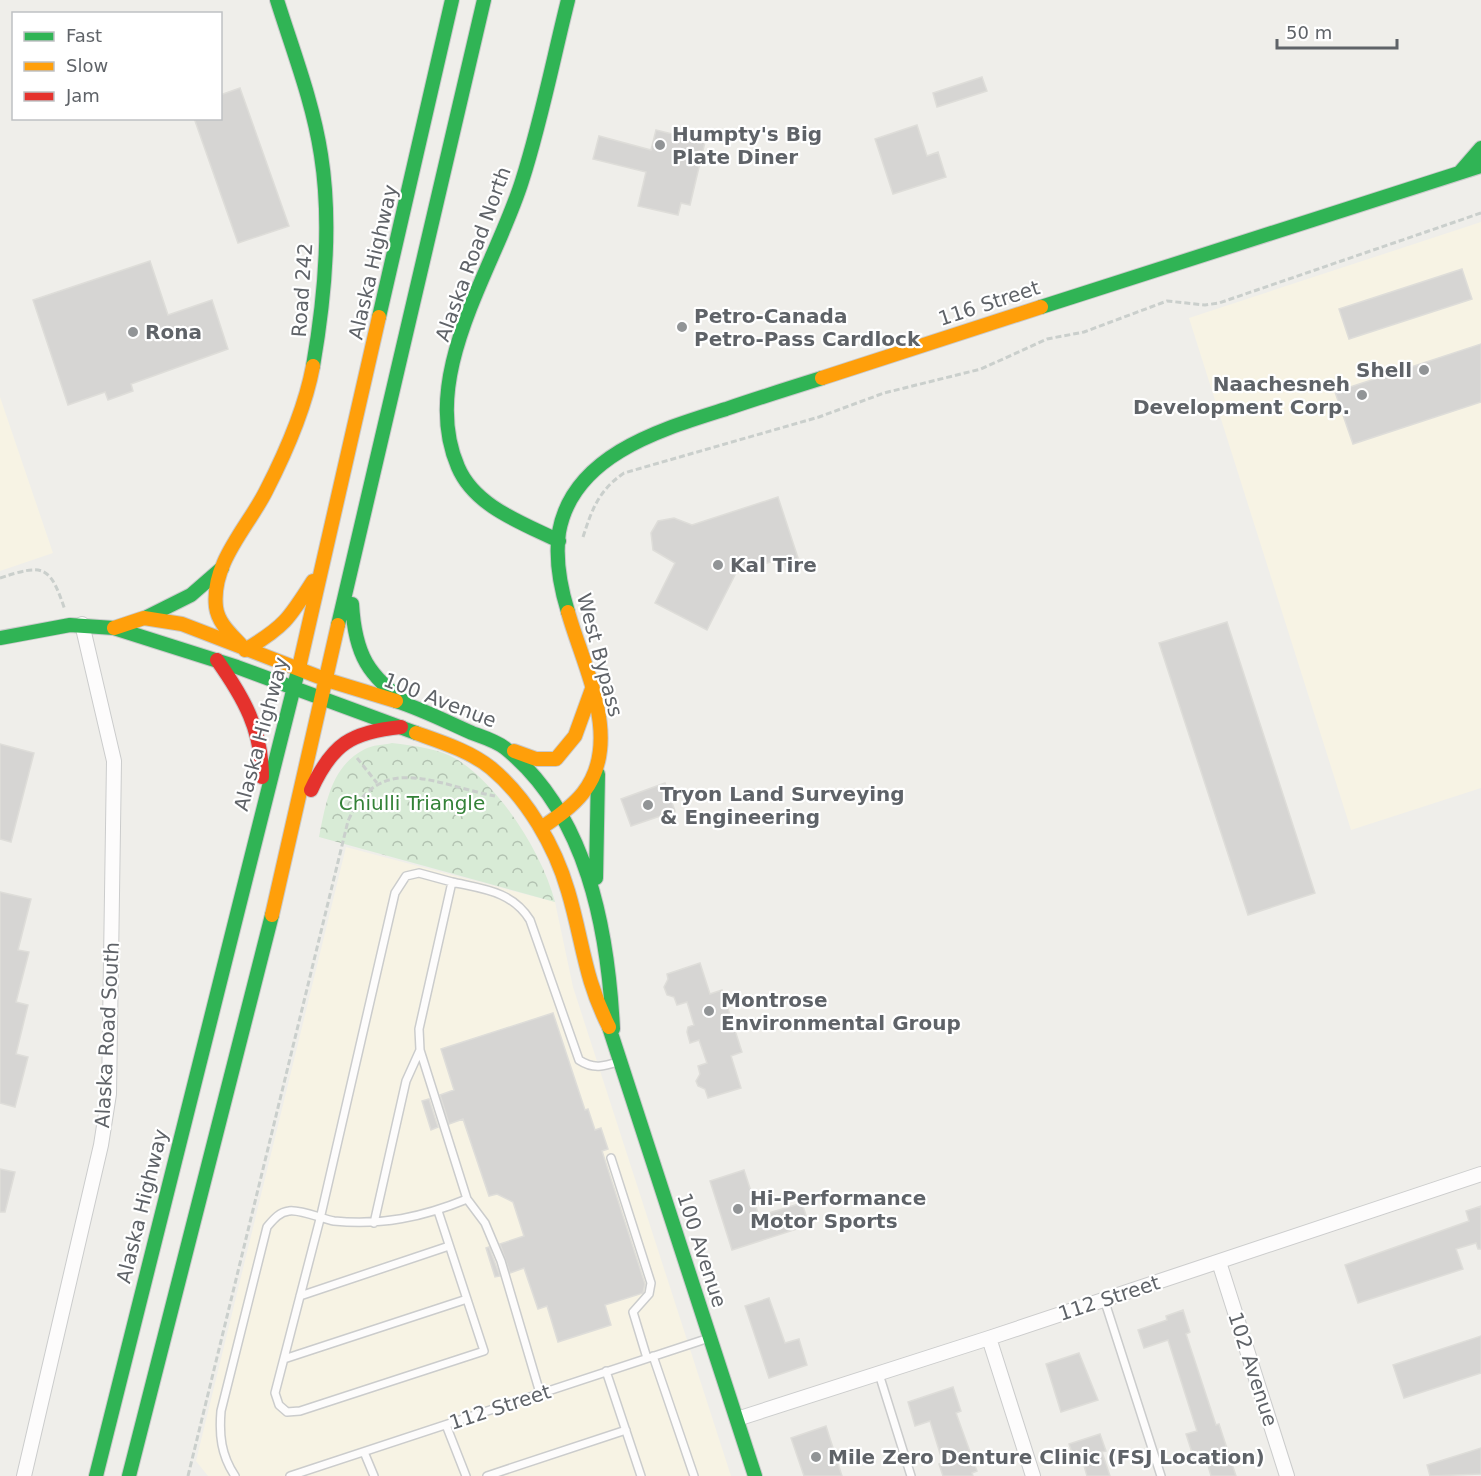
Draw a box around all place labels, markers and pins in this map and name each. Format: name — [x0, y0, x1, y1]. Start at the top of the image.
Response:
place label: Humpty's Big Plate Diner — [672, 122, 822, 169]
marker: Humpty's Big Plate Diner — [653, 138, 667, 152]
place label: Petro-Canada Petro-Pass Cardlock — [694, 304, 921, 351]
place label: Rona — [145, 320, 202, 344]
marker: Petro-Canada Petro-Pass Cardlock — [675, 320, 689, 334]
marker: Rona — [126, 325, 140, 339]
place label: Shell — [1356, 358, 1412, 382]
marker: Shell — [1417, 363, 1431, 377]
place label: Naachesneh Development Corp. — [1133, 372, 1350, 419]
marker: Naachesneh Development Corp. — [1355, 388, 1369, 402]
place label: Kal Tire — [730, 553, 817, 577]
marker: Kal Tire — [711, 558, 725, 572]
place label: Tryon Land Surveying & Engineering — [660, 782, 905, 829]
marker: Tryon Land Surveying & Engineering — [641, 798, 655, 812]
place label: Montrose Environmental Group — [721, 988, 961, 1035]
marker: Montrose Environmental Group — [702, 1004, 716, 1018]
place label: Hi-Performance Motor Sports — [750, 1186, 926, 1233]
marker: Hi-Performance Motor Sports — [731, 1202, 745, 1216]
place label: Mile Zero Denture Clinic (FSJ Location) — [828, 1445, 1265, 1469]
marker: Mile Zero Denture Clinic (FSJ Location) — [809, 1450, 823, 1464]

